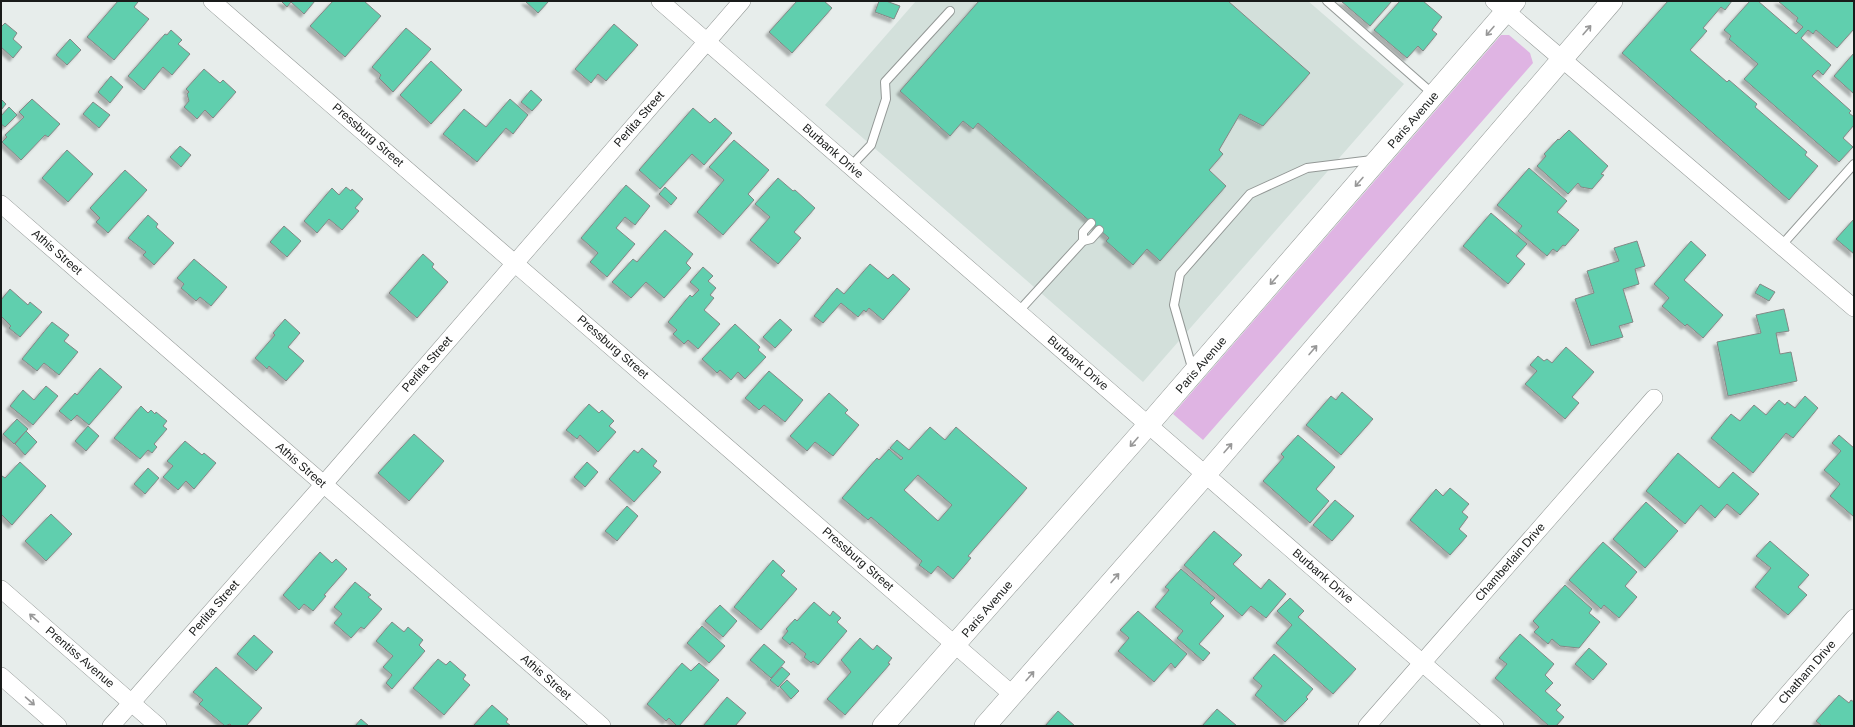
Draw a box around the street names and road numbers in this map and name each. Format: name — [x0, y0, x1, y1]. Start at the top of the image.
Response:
street label: Perlita Street — [611, 88, 667, 150]
street label: Paris Avenue — [1385, 89, 1442, 151]
street label: Pressburg Street — [329, 100, 407, 170]
street label: Burbank Drive — [800, 121, 867, 181]
street label: Athis Street — [29, 226, 85, 278]
street label: Pressburg Street — [574, 312, 652, 382]
street label: Perlita Street — [399, 333, 455, 395]
street label: Burbank Drive — [1045, 333, 1112, 393]
street label: Paris Avenue — [1173, 334, 1230, 396]
street label: Athis Street — [273, 439, 329, 491]
street label: Chamberlain Drive — [1472, 520, 1548, 604]
street label: Pressburg Street — [819, 524, 897, 594]
street label: Burbank Drive — [1290, 546, 1357, 606]
street label: Perlita Street — [186, 577, 242, 639]
street label: Paris Avenue — [959, 578, 1016, 640]
street label: Prentiss Avenue — [43, 623, 117, 691]
street label: Chatham Drive — [1775, 637, 1839, 707]
street label: Athis Street — [518, 651, 574, 703]

